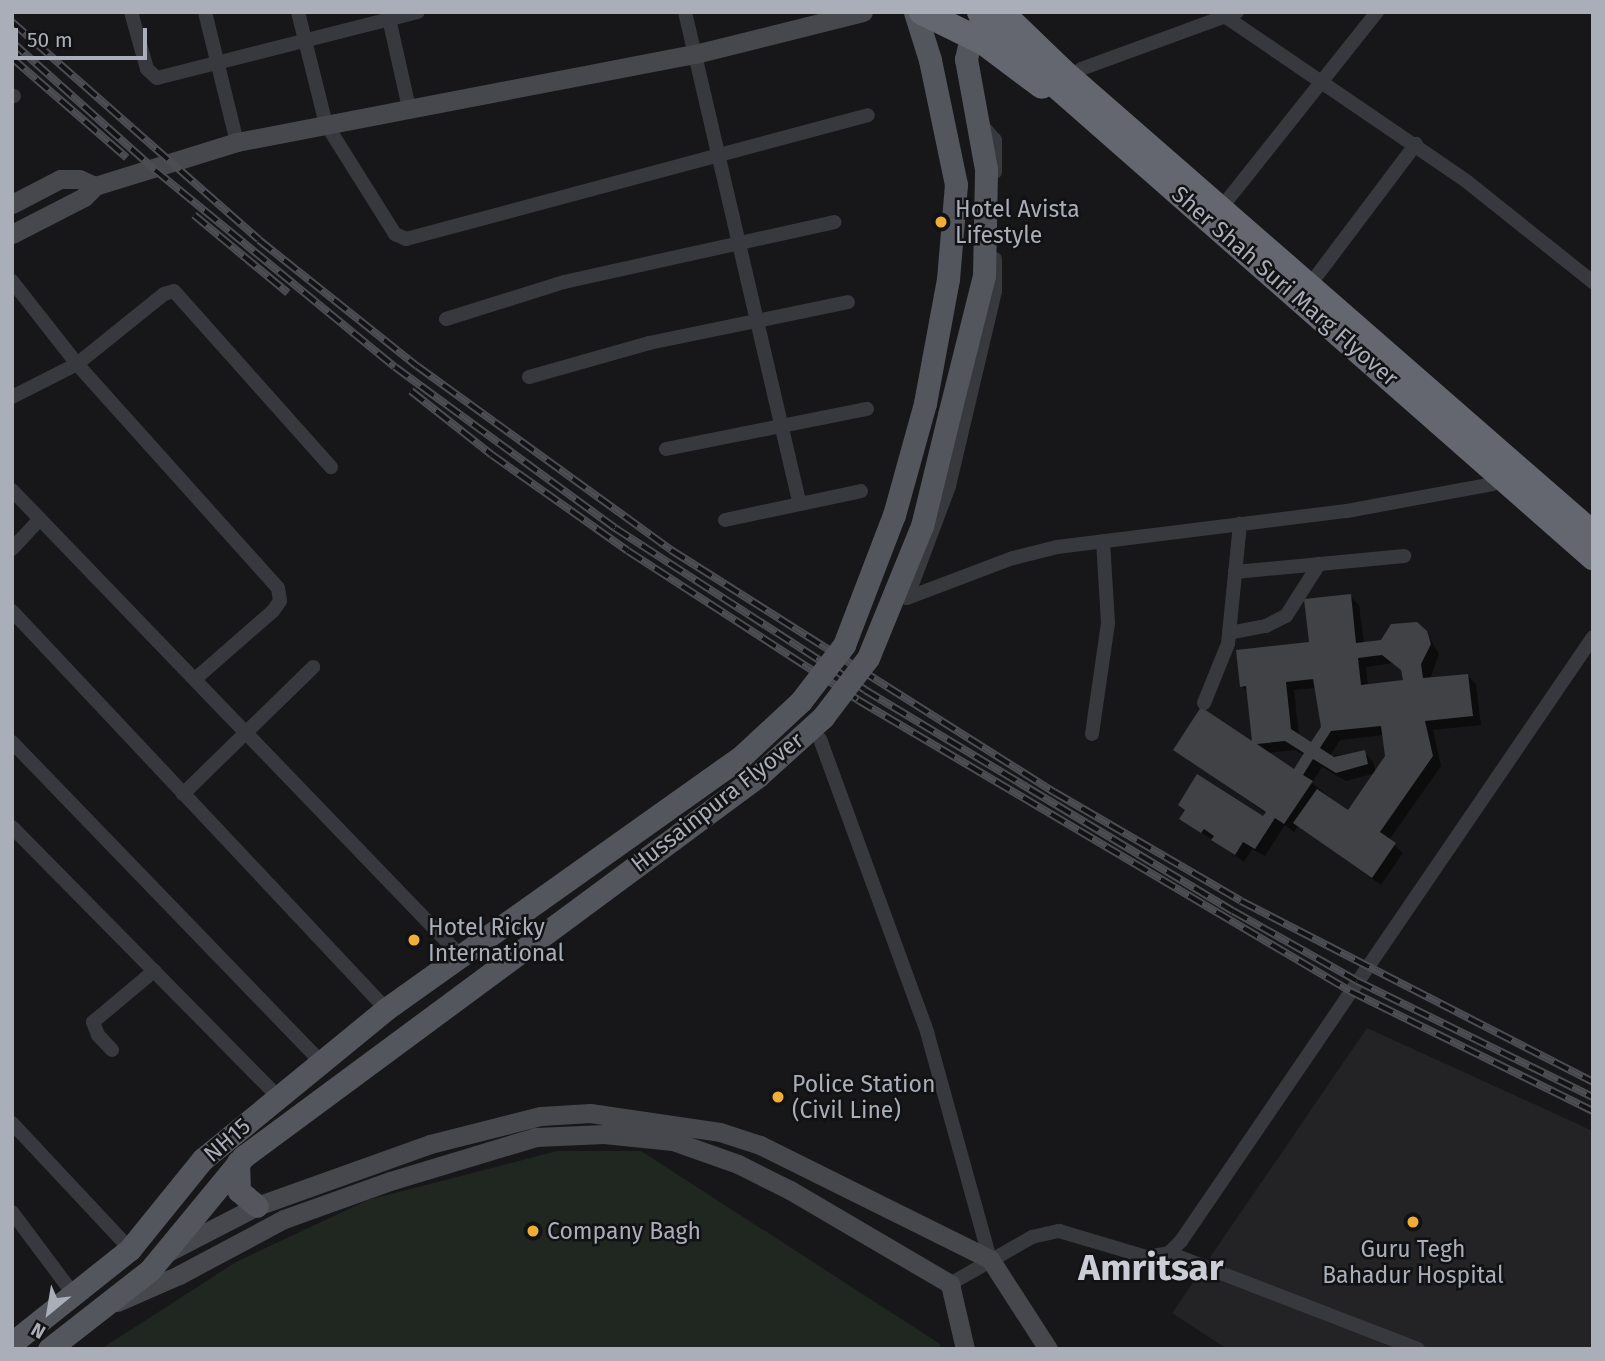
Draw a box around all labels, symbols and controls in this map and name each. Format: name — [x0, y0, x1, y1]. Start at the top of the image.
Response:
scale bar — [18, 14, 150, 58]
text: 50 m — [27, 27, 73, 53]
street label: Sher Shah Suri Marg Flyover — [1166, 180, 1404, 392]
place label: Hotel Avista Lifestyle — [955, 195, 1080, 249]
marker: Hotel Avista Lifestyle — [933, 214, 949, 230]
street label: Hussainpura Flyover — [625, 726, 809, 878]
place label: Hotel Ricky International — [428, 913, 564, 967]
marker: Hotel Ricky International — [406, 932, 422, 948]
place label: Police Station (Civil Line) — [792, 1070, 935, 1124]
marker: Police Station (Civil Line) — [770, 1089, 786, 1105]
street label: NH15 — [198, 1112, 256, 1168]
marker: Guru Tegh Bahadur Hospital — [1403, 1212, 1423, 1232]
place label: Company Bagh — [547, 1217, 701, 1245]
marker: Company Bagh — [525, 1223, 541, 1239]
place label: Guru Tegh Bahadur Hospital — [1322, 1235, 1504, 1289]
district label: Amritsar — [1078, 1246, 1224, 1290]
north arrow — [14, 1277, 84, 1347]
text: N — [27, 1318, 49, 1344]

